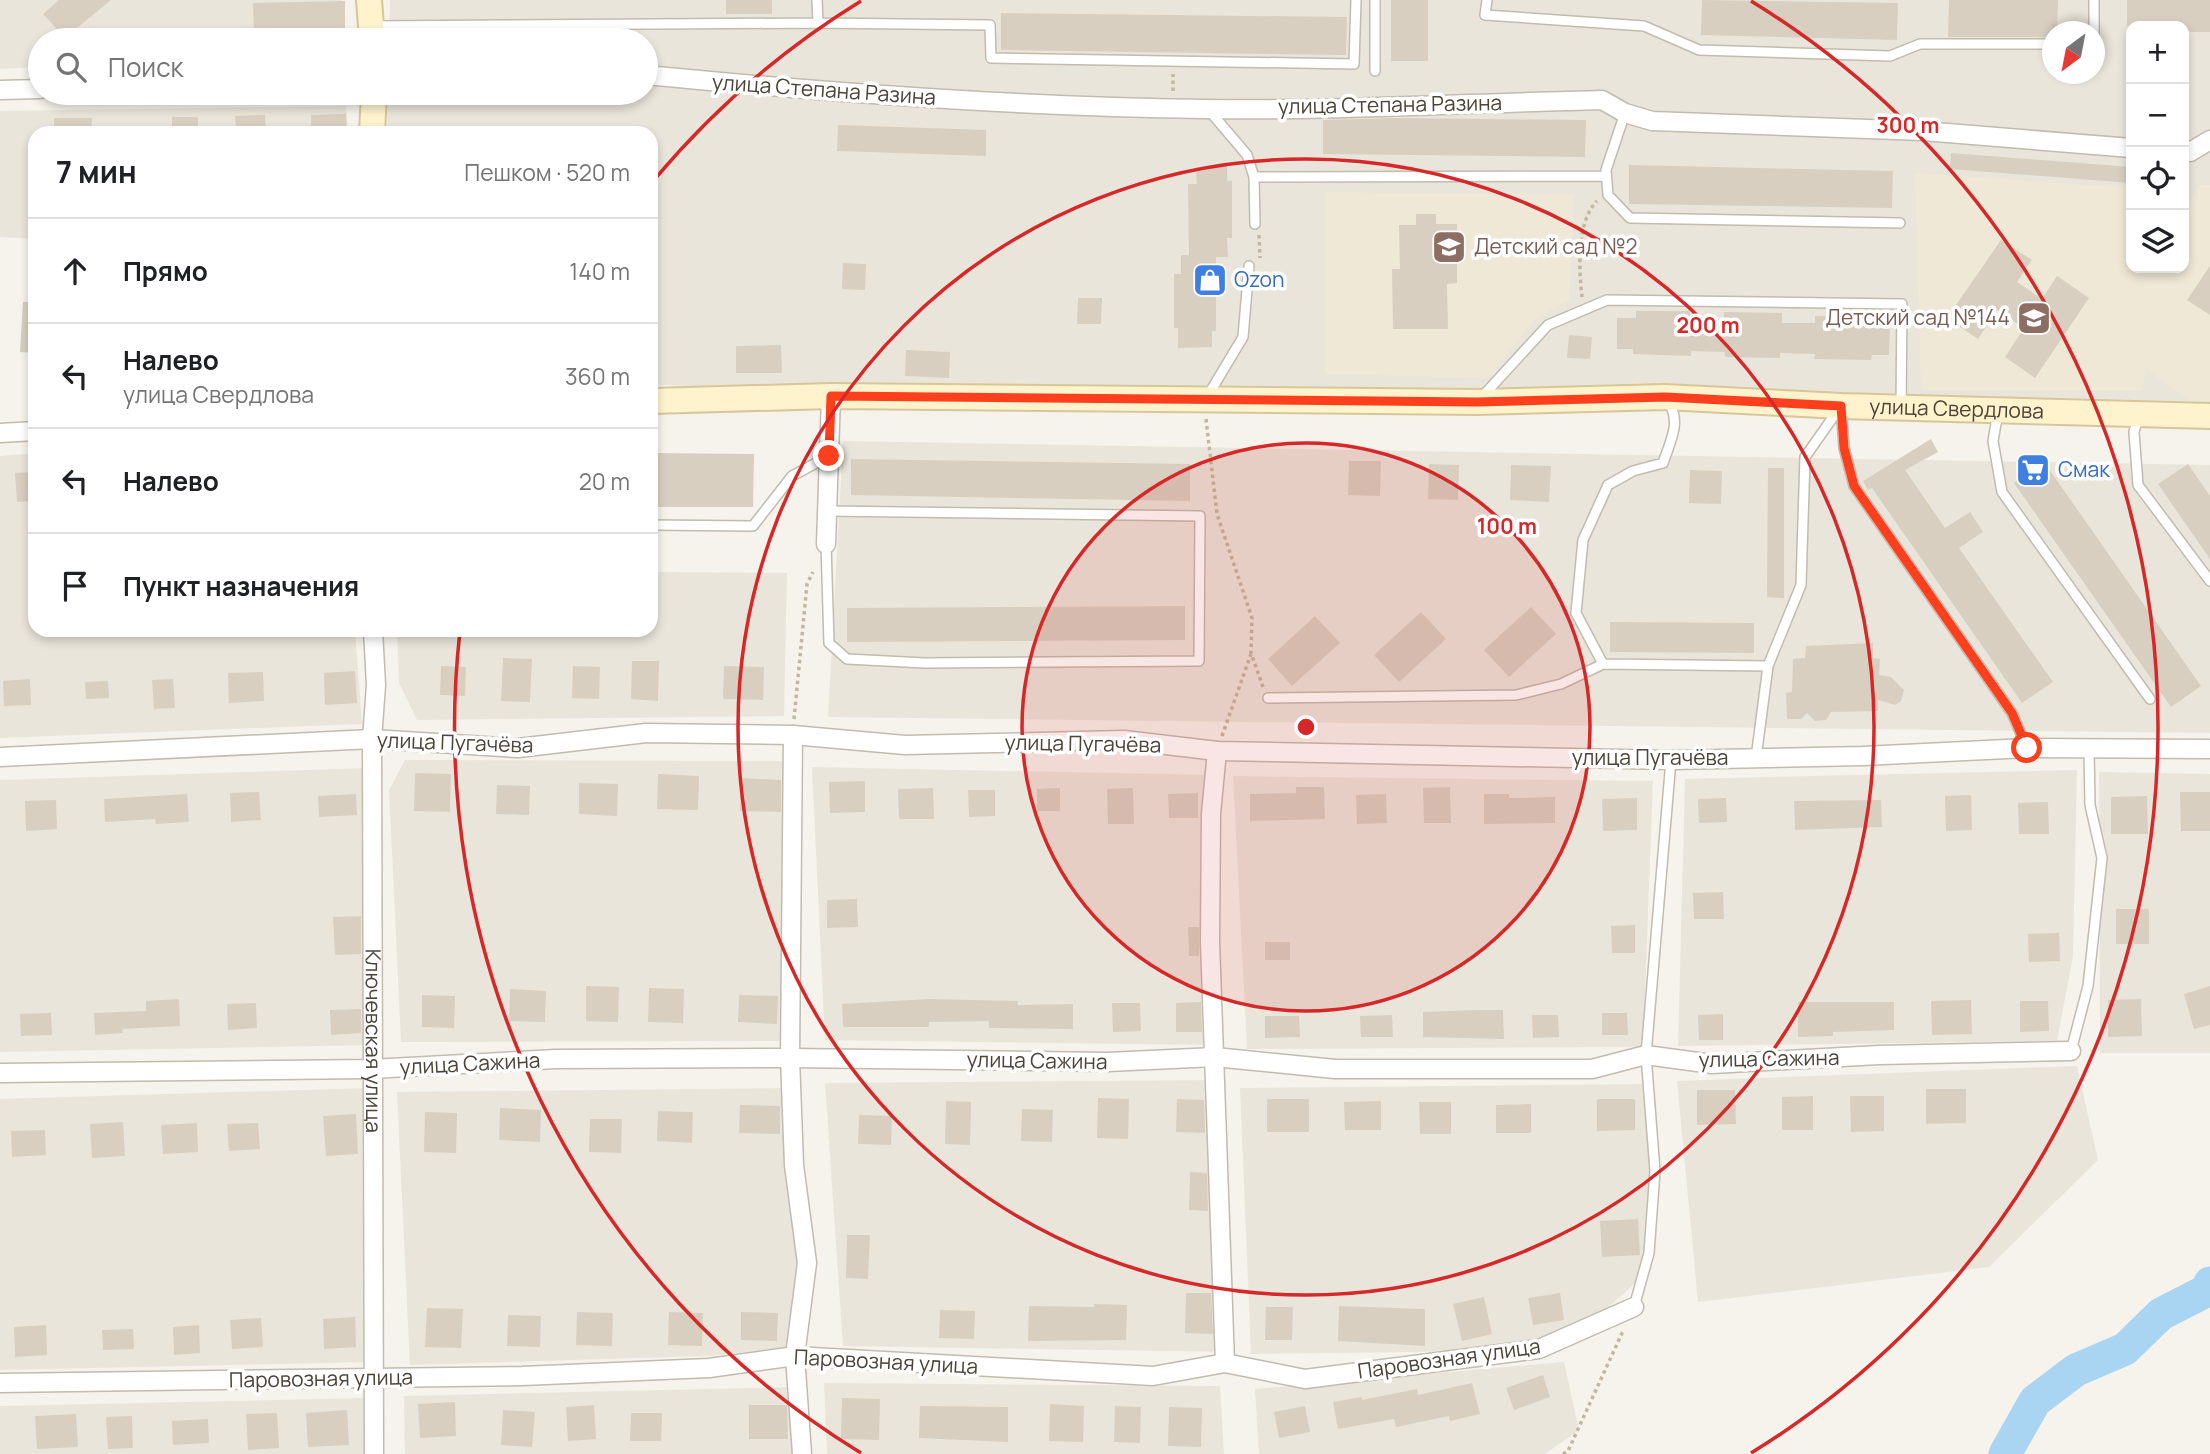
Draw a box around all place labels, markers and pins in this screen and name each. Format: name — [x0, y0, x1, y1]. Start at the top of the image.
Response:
school or university icon: Детский сад №2 — [1430, 228, 1468, 266]
place label: Детский сад №2 — [1474, 232, 1637, 260]
shop icon: Ozon — [1191, 261, 1229, 299]
place label: Ozon — [1234, 265, 1284, 293]
school or university icon: Детский сад №144 — [2015, 299, 2053, 337]
place label: Детский сад №144 — [1825, 303, 2010, 331]
supermarket icon: Смак — [2014, 451, 2052, 489]
place label: Смак — [2058, 455, 2110, 483]
centre of rings — [1294, 715, 1318, 739]

